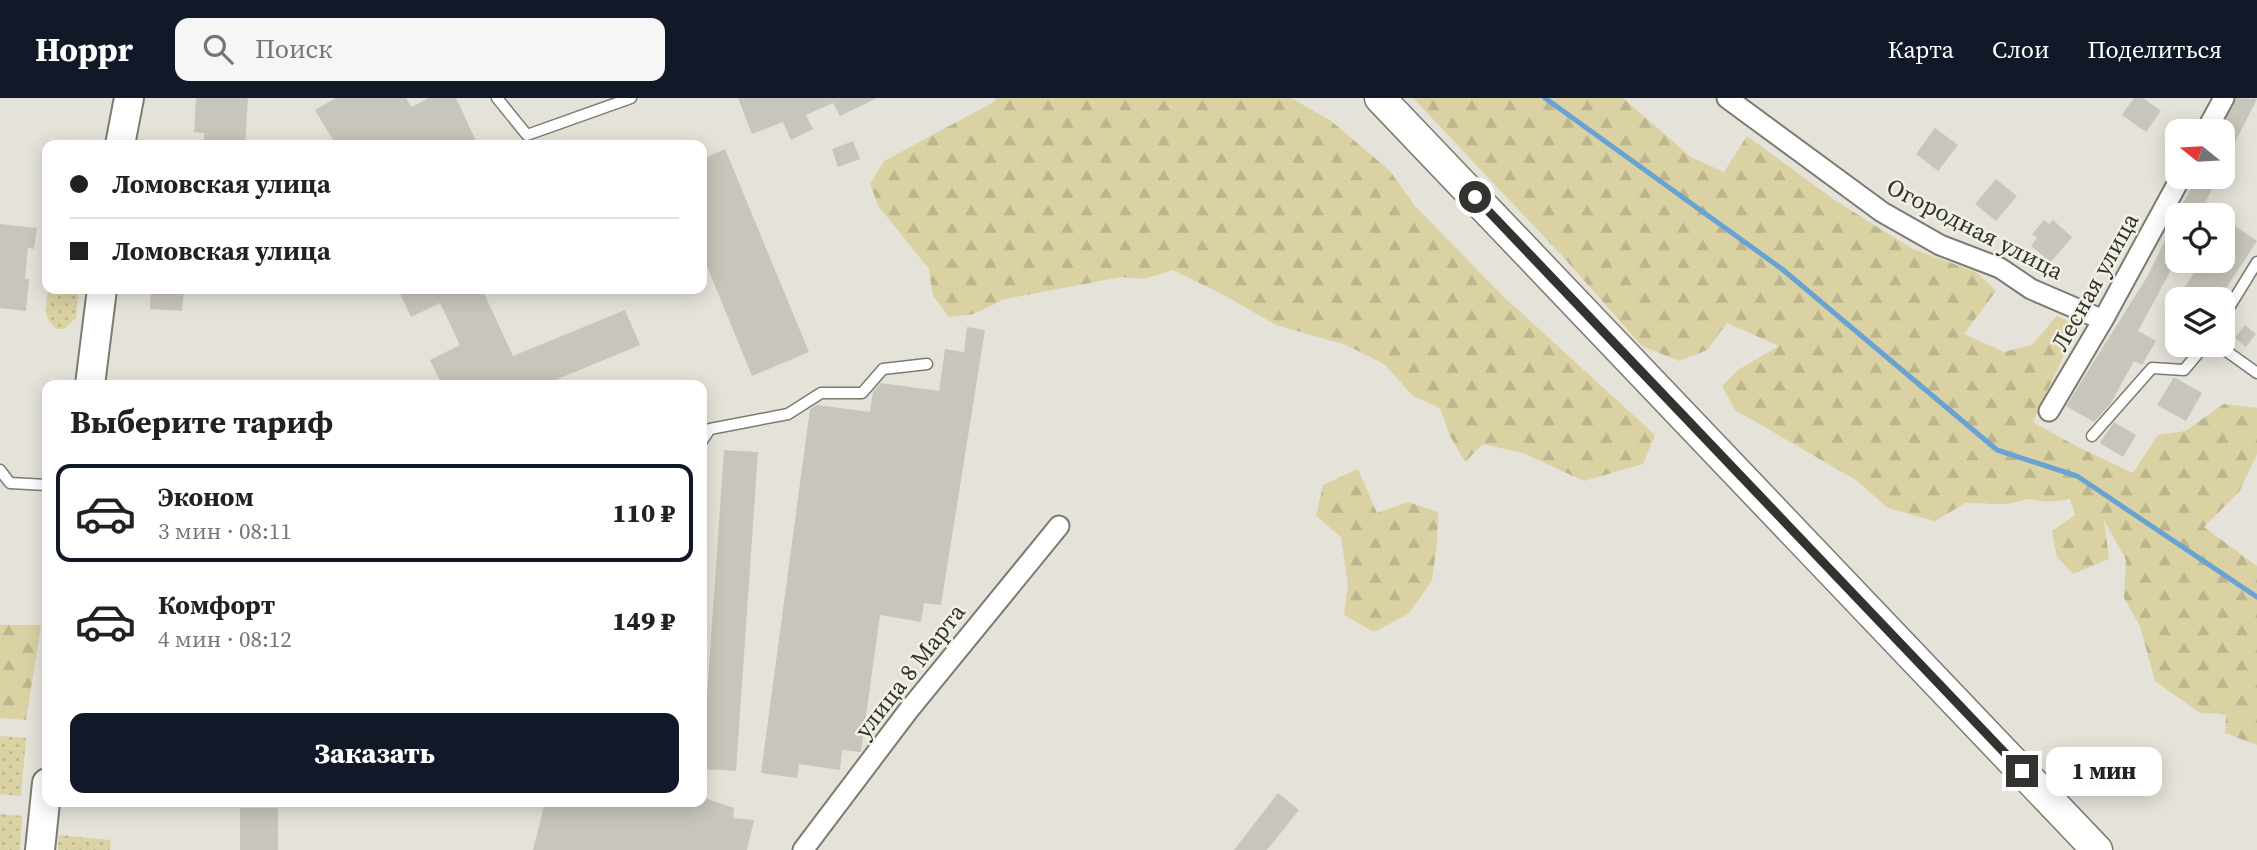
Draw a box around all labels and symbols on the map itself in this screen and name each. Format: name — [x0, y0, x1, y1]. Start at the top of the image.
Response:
north arrow — [2165, 119, 2235, 189]
street label: Огородная улица — [1881, 170, 2070, 288]
route start — [1459, 181, 1491, 213]
street label: Лесная улица — [2043, 206, 2147, 357]
street label: улица 8 Марта — [847, 596, 973, 745]
callout: 1 мин — [2046, 746, 2162, 796]
route end — [2006, 755, 2038, 787]

